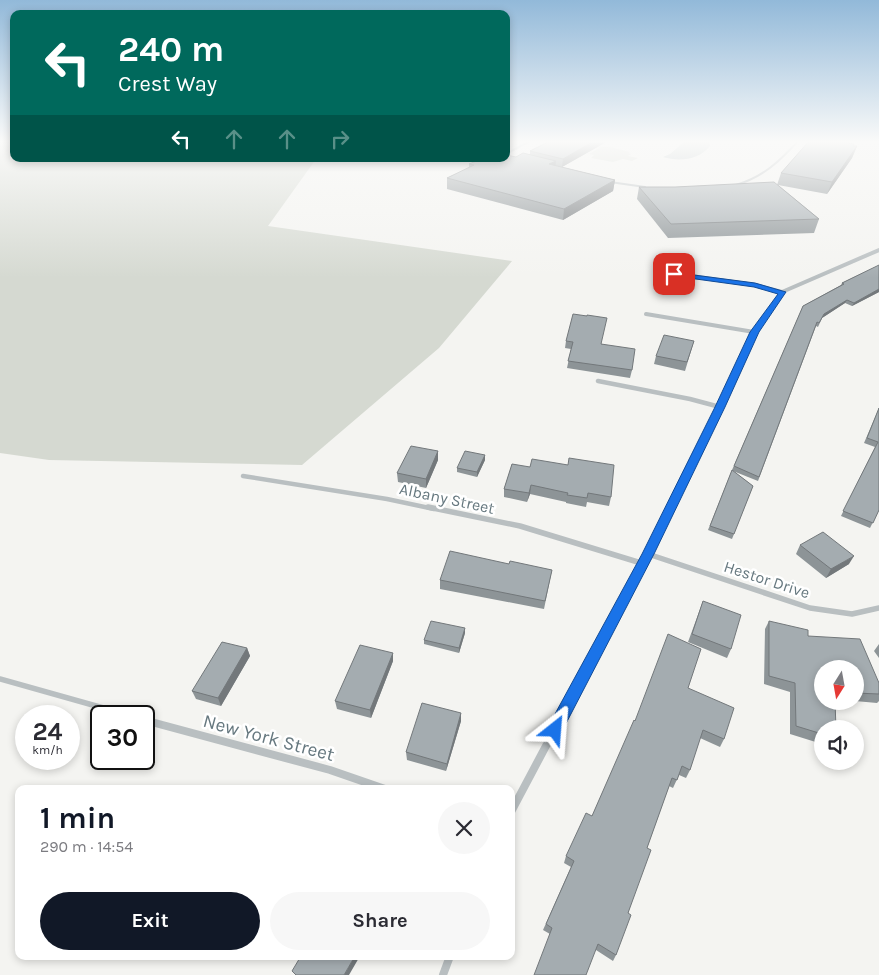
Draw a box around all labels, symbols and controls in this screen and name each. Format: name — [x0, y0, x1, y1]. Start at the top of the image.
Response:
text: 240 m — [118, 29, 224, 70]
icon: left — [35, 30, 100, 95]
text: Crest Way — [118, 71, 217, 97]
icon: left — [167, 125, 195, 153]
icon: ahead — [220, 125, 248, 153]
icon: ahead — [273, 125, 301, 153]
icon: right — [326, 125, 354, 153]
pin — [653, 253, 695, 295]
icon: arrive — [660, 260, 688, 288]
street label: Albany Street — [398, 479, 496, 518]
street label: Hestor Drive — [722, 557, 812, 602]
north arrow — [814, 660, 864, 710]
map controls — [814, 660, 864, 770]
position arrow — [528, 703, 580, 755]
speed limit sign: 30 — [90, 705, 155, 770]
street label: New York Street — [201, 710, 337, 766]
text: 24 — [32, 717, 63, 746]
button: sound — [814, 720, 864, 770]
text: km/h — [32, 743, 63, 757]
text: 1 min — [40, 800, 115, 836]
button: close — [438, 802, 490, 854]
text: 290 m · 14:54 — [40, 837, 133, 856]
button: Exit — [40, 892, 260, 950]
button: Share — [270, 892, 490, 950]

